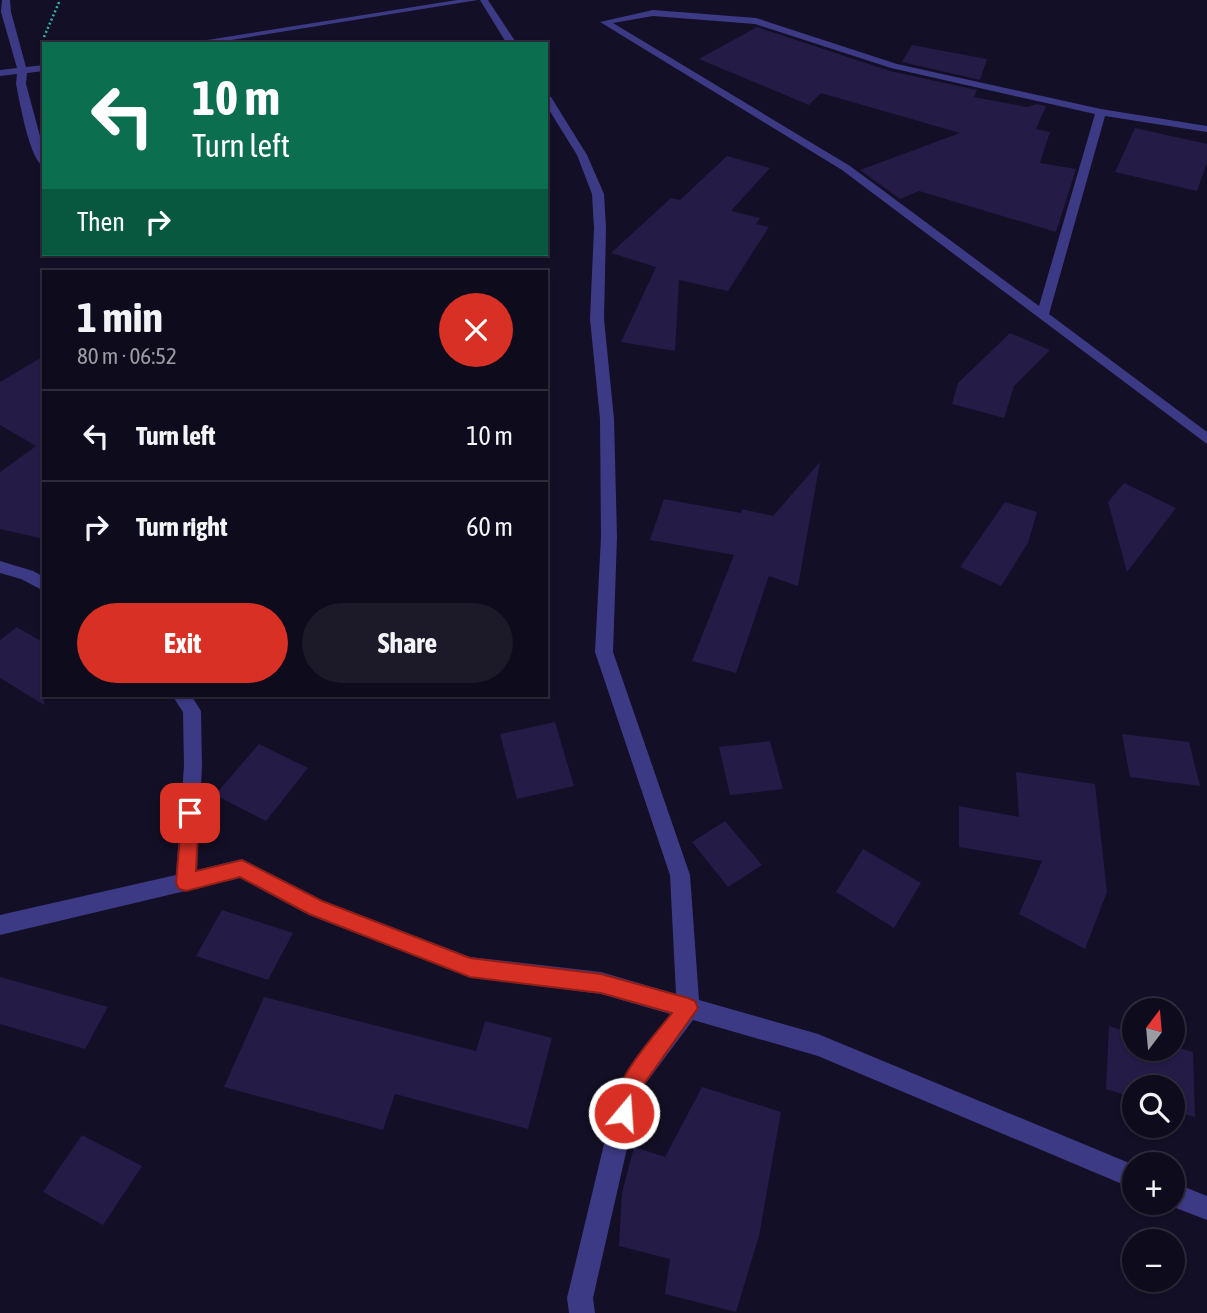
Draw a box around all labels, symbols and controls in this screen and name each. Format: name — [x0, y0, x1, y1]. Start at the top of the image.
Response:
text: 10 m — [192, 69, 280, 125]
icon: left — [77, 70, 168, 161]
text: Turn left — [192, 127, 290, 164]
icon: right — [139, 203, 177, 241]
text: Then — [77, 207, 125, 237]
text: 1 min — [77, 293, 163, 341]
button: close — [439, 293, 513, 367]
text: 80 m · 06:52 — [77, 343, 177, 369]
icon: left — [77, 417, 115, 455]
text: Turn left — [136, 421, 216, 451]
text: 10 m — [466, 421, 513, 451]
icon: right — [77, 508, 115, 546]
text: Turn right — [136, 512, 227, 542]
text: 60 m — [466, 512, 513, 542]
button: Exit — [77, 603, 288, 683]
button: Share — [302, 603, 513, 683]
pin — [160, 783, 220, 843]
icon: arrive — [171, 794, 209, 832]
north arrow — [1122, 998, 1185, 1060]
map controls — [1122, 998, 1185, 1292]
button: search — [1122, 1075, 1185, 1138]
position arrow — [587, 1076, 661, 1150]
button: + — [1122, 1152, 1185, 1215]
button: − — [1122, 1229, 1185, 1292]

